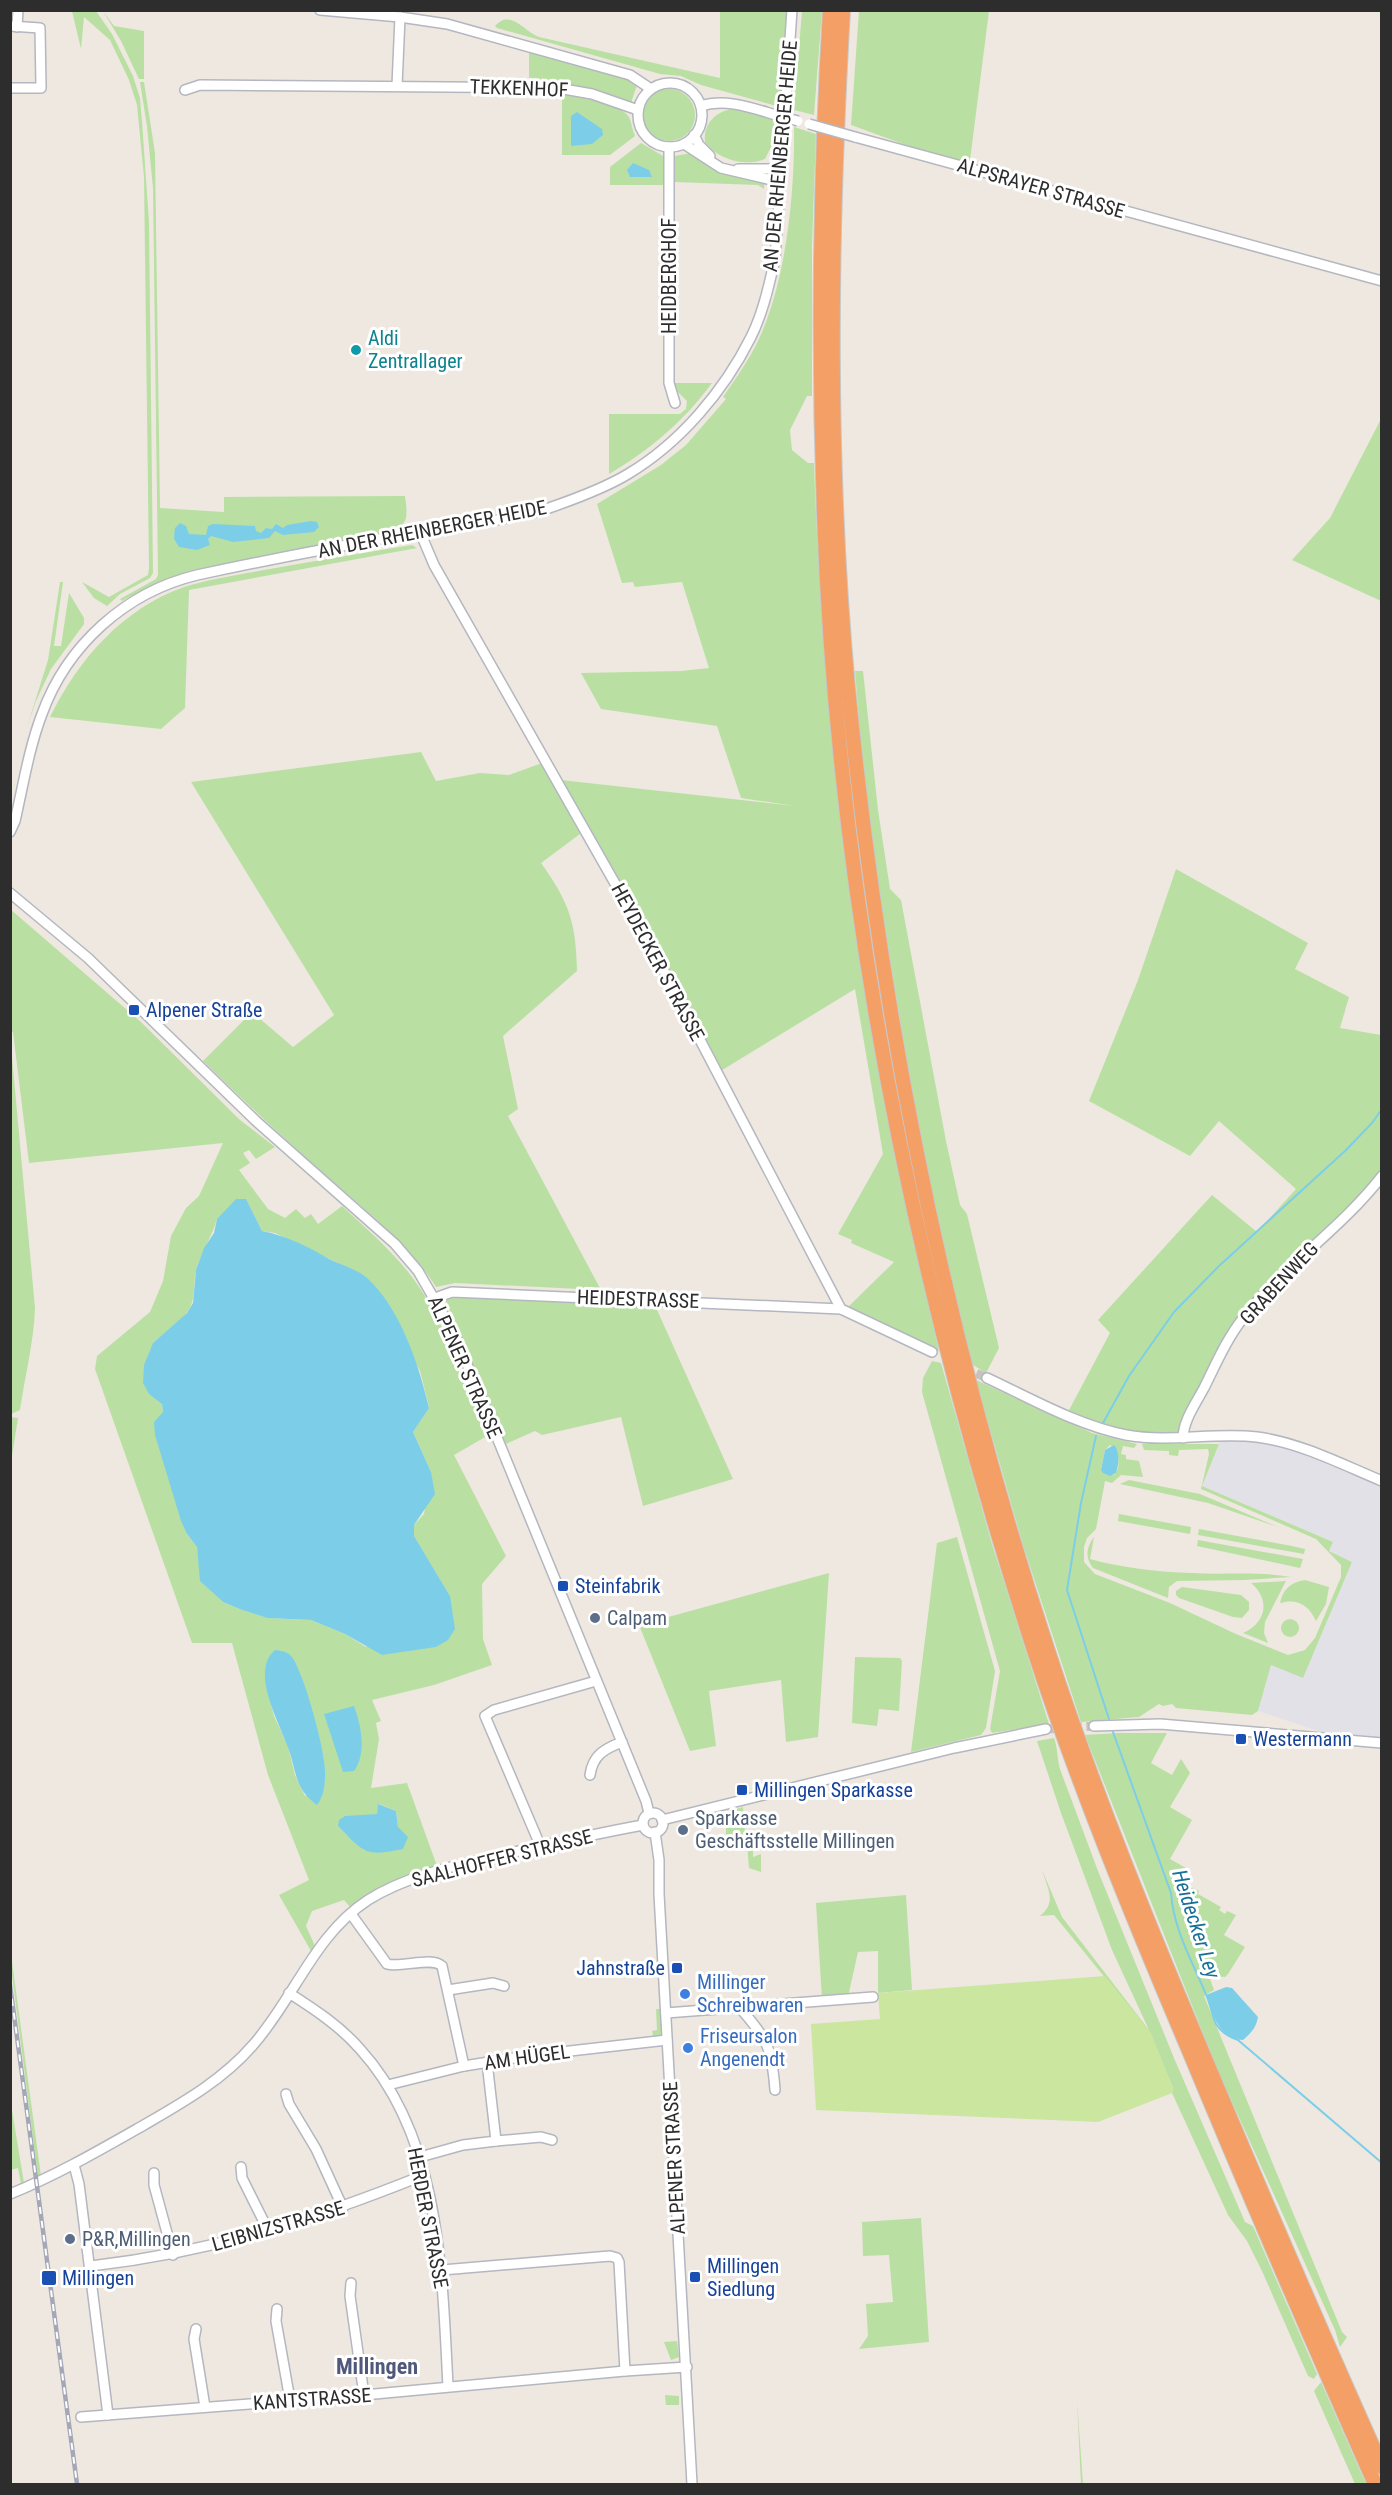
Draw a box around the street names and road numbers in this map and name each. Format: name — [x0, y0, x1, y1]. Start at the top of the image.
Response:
street label: AN DER RHEINBERGER HEIDE — [758, 39, 802, 273]
street label: TEKKENHOF — [469, 74, 569, 102]
street label: ALPSRAYER STRASSE — [955, 153, 1128, 223]
street label: HEIDBERGHOF — [657, 218, 681, 334]
street label: AN DER RHEINBERGER HEIDE — [316, 495, 548, 563]
street label: HEYDECKER STRASSE — [606, 879, 710, 1045]
street label: GRABENWEG — [1235, 1237, 1323, 1329]
street label: HEIDESTRASSE — [576, 1285, 700, 1313]
street label: ALPENER STRASSE — [423, 1292, 507, 1442]
street label: SAALHOFFER STRASSE — [409, 1824, 595, 1892]
street label: AM HÜGEL — [483, 2039, 571, 2075]
street label: ALPENER STRASSE — [658, 2081, 690, 2235]
street label: HERDER STRASSE — [403, 2145, 453, 2291]
street label: LEIBNIZSTRASSE — [209, 2196, 347, 2256]
street label: KANTSTRASSE — [252, 2383, 372, 2415]

